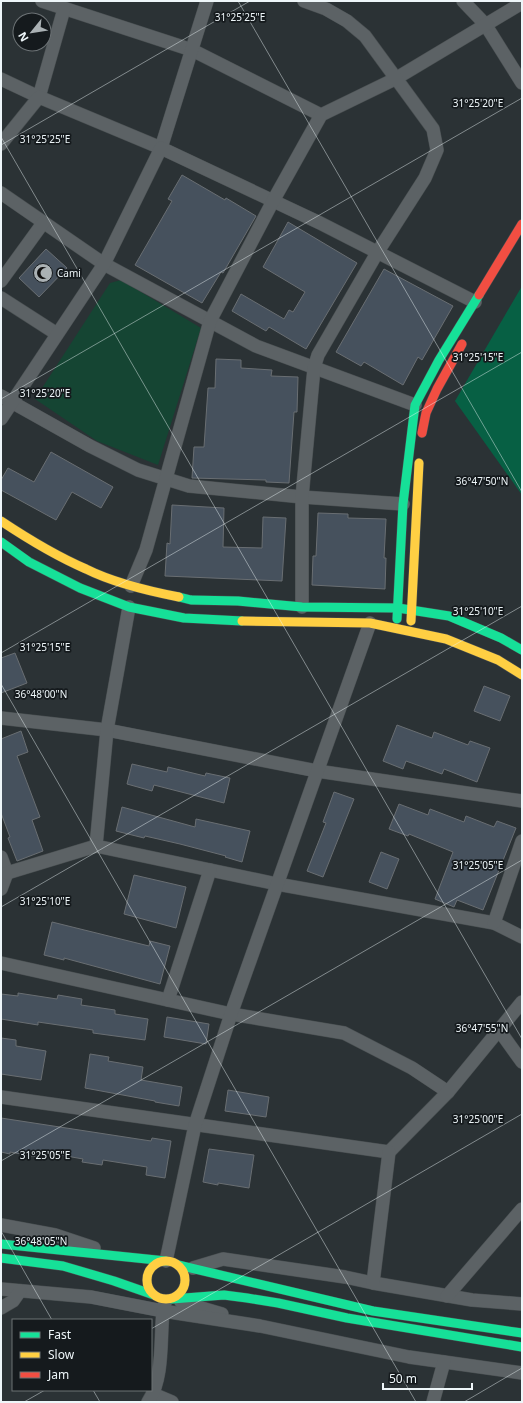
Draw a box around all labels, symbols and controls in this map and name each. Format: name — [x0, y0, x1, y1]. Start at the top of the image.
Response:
text: 31°25'25"E — [215, 10, 265, 24]
north arrow — [12, 12, 52, 52]
text: N — [14, 30, 32, 45]
text: 31°25'20"E — [453, 96, 503, 110]
text: 31°25'25"E — [20, 132, 70, 146]
mosque icon: Cami — [32, 262, 54, 284]
place label: Cami — [57, 266, 81, 280]
text: 31°25'15"E — [453, 350, 503, 364]
text: 31°25'20"E — [20, 386, 70, 400]
text: 36°47'50"N — [456, 474, 508, 488]
text: 31°25'10"E — [453, 604, 503, 618]
text: 31°25'15"E — [20, 640, 70, 654]
text: 36°48'00"N — [15, 687, 67, 701]
text: 31°25'05"E — [453, 858, 503, 872]
text: 31°25'10"E — [20, 894, 70, 908]
text: 36°47'55"N — [456, 1021, 508, 1035]
text: 31°25'00"E — [453, 1112, 503, 1126]
text: 31°25'05"E — [20, 1148, 70, 1162]
text: 36°48'05"N — [15, 1234, 67, 1248]
legend — [12, 1319, 152, 1391]
text: Fast — [48, 1326, 72, 1343]
text: Slow — [48, 1346, 75, 1363]
scale bar — [383, 1365, 472, 1391]
text: Jam — [47, 1366, 69, 1383]
text: 50 m — [389, 1370, 417, 1387]

